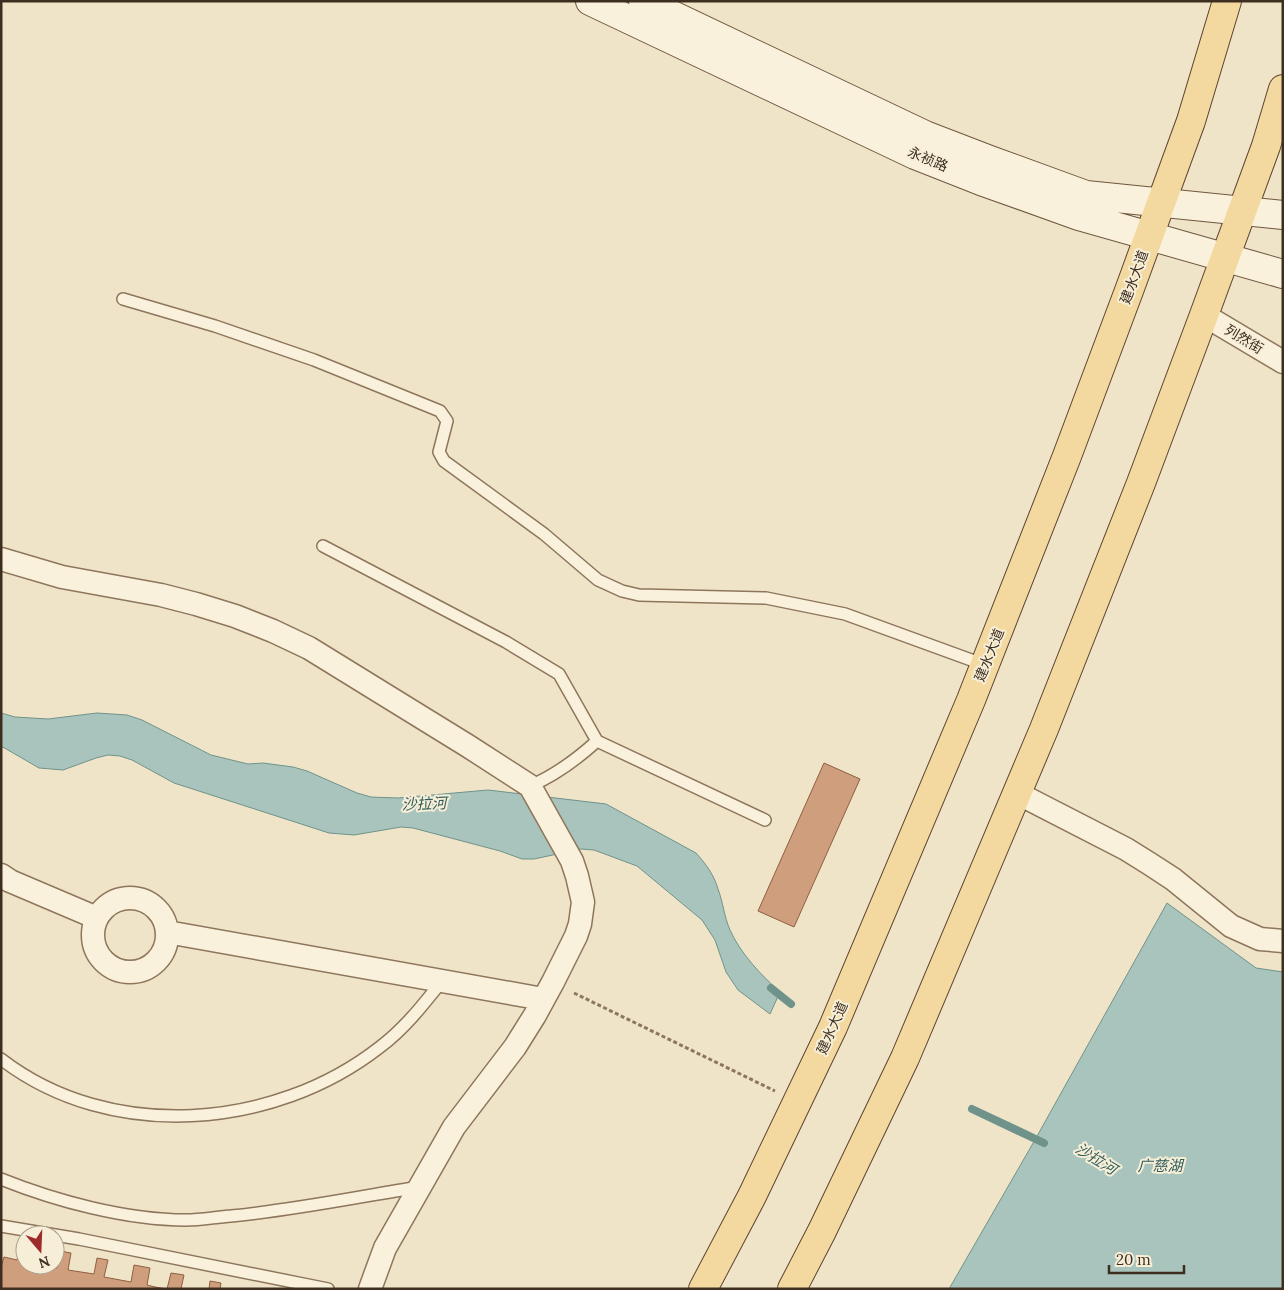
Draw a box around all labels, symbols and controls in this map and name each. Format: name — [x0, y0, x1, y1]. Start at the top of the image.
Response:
street label: 永祯路 — [905, 143, 951, 175]
street label: 建水大道 — [1116, 248, 1152, 306]
street label: 列然街 — [1221, 320, 1267, 358]
street label: 建水大道 — [970, 626, 1008, 684]
water label: 沙拉河 — [401, 793, 450, 814]
street label: 建水大道 — [812, 999, 852, 1057]
water label: 沙拉河 — [1072, 1139, 1123, 1180]
water label: 广慈湖 — [1137, 1156, 1184, 1175]
north arrow — [15, 1225, 65, 1275]
scale bar — [1109, 1242, 1184, 1274]
text: 20 m — [1116, 1250, 1151, 1269]
text: N — [36, 1252, 52, 1273]

